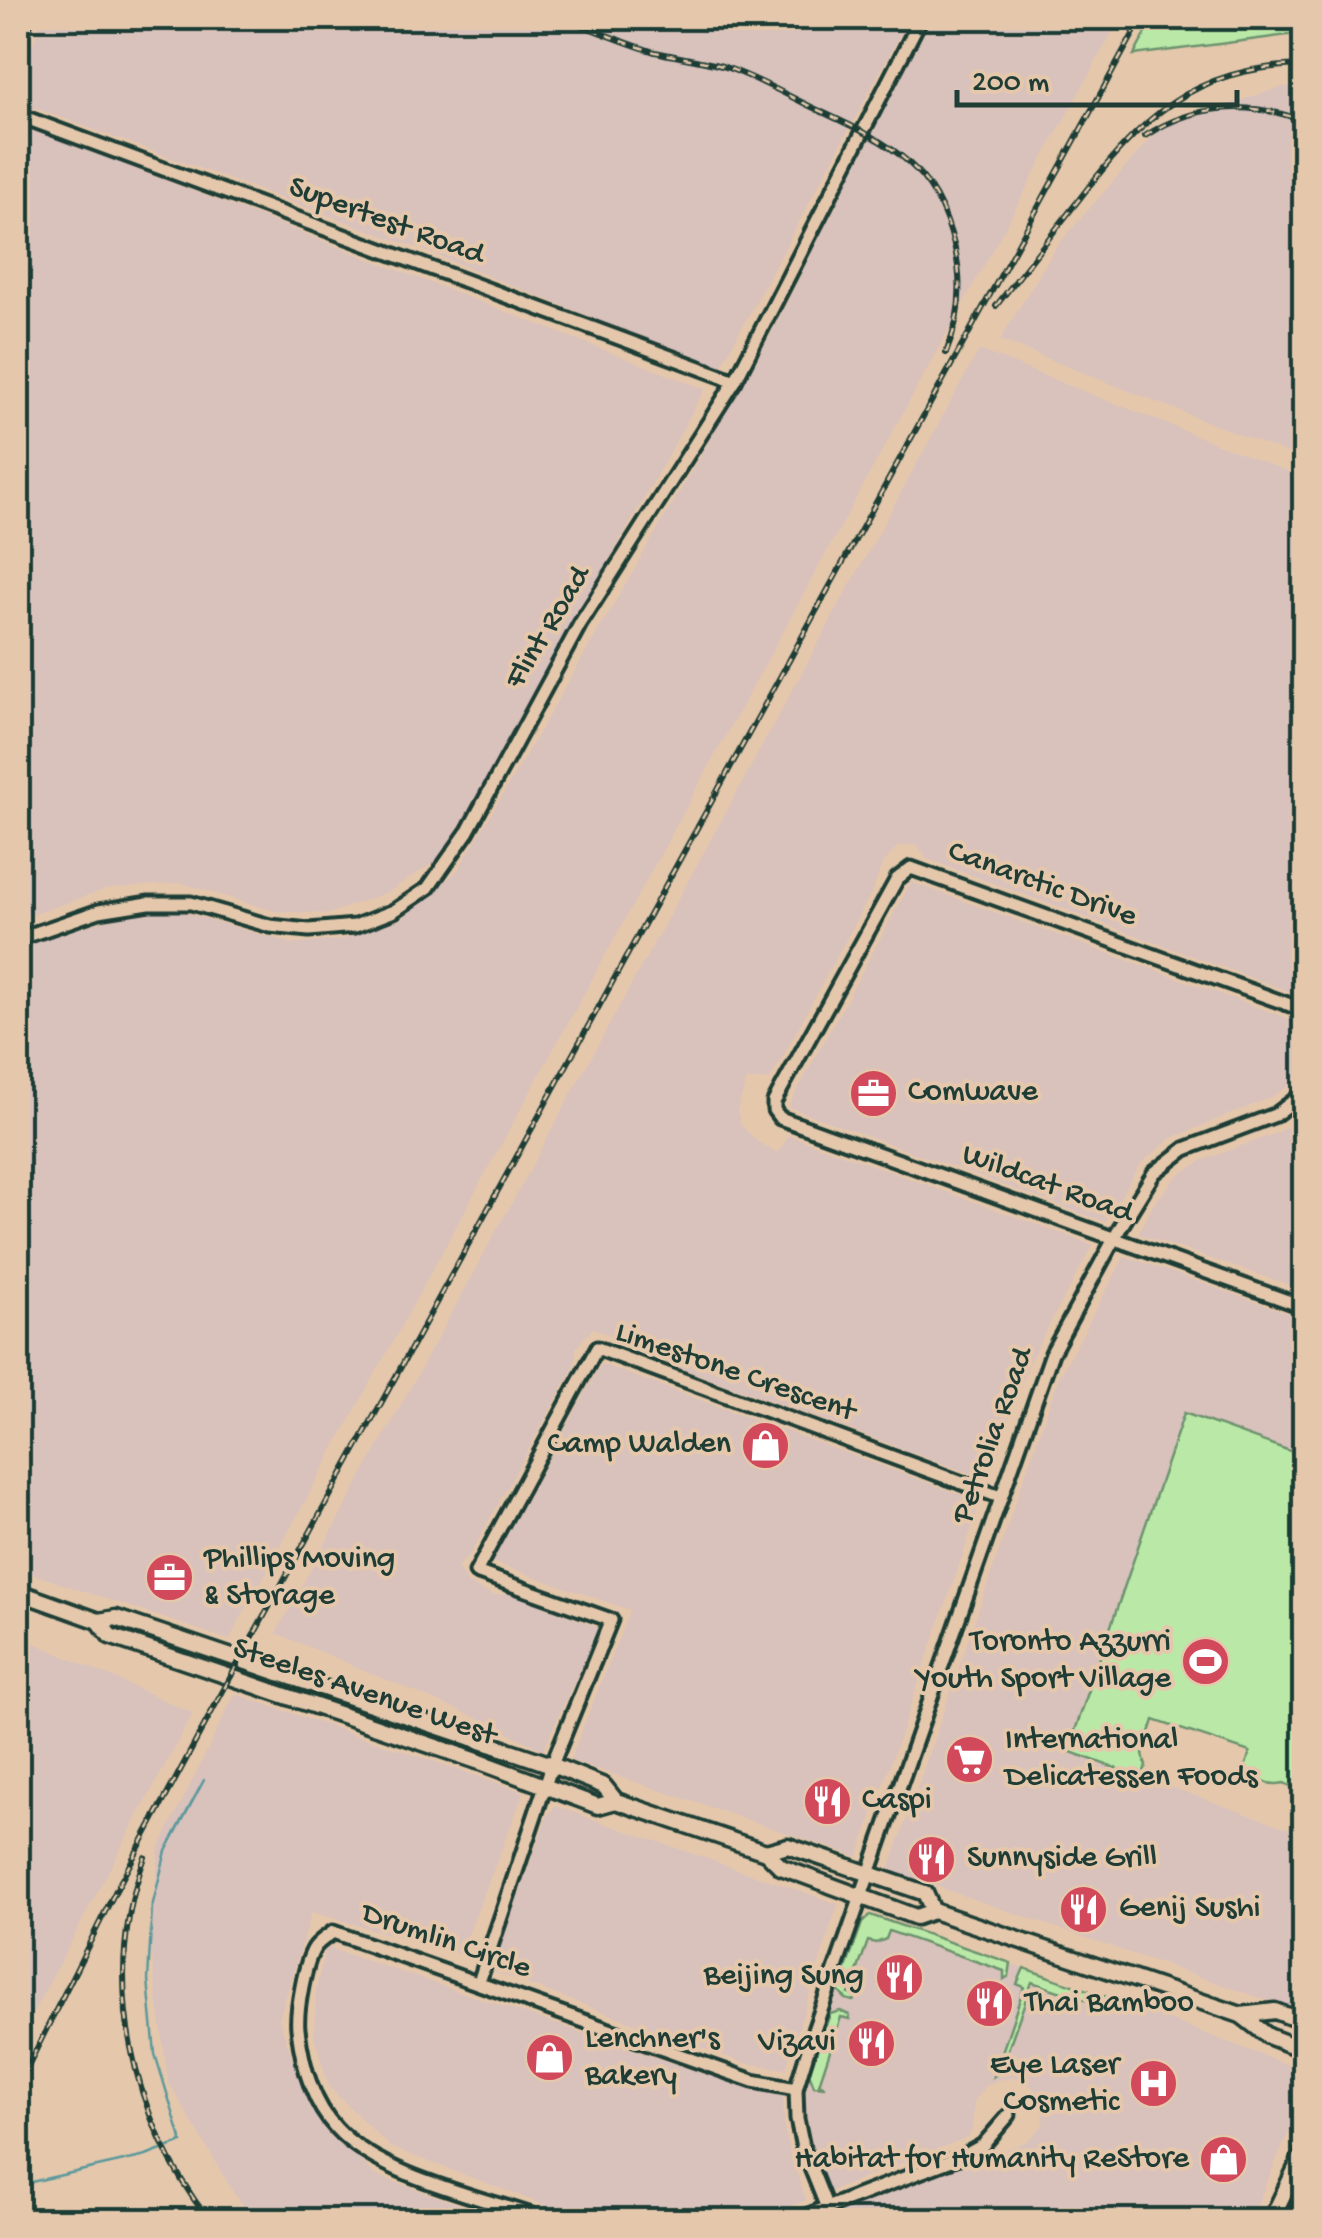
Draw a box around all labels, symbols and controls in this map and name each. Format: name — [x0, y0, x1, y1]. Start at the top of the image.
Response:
scale bar — [957, 45, 1237, 107]
text: 200 m — [972, 67, 1049, 102]
street label: Supertest Road — [283, 169, 491, 276]
street label: Flint Road — [497, 558, 601, 697]
street label: Canarctic Drive — [942, 833, 1142, 937]
office icon: Comwave — [847, 1067, 899, 1119]
place label: Comwave — [908, 1074, 1038, 1112]
street label: Wildcat Road — [956, 1137, 1140, 1234]
street label: Limestone Crescent — [610, 1314, 863, 1433]
street label: Petrolia Road — [944, 1341, 1044, 1530]
shop icon: Camp Walden — [740, 1419, 792, 1471]
place label: Camp Walden — [547, 1426, 731, 1464]
place label: Phillips Moving & Storage — [203, 1541, 395, 1616]
office icon: Phillips Moving & Storage — [143, 1552, 195, 1604]
place label: Toronto Azzurri Youth Sport Village — [913, 1624, 1171, 1699]
street label: Steeles Avenue West — [227, 1630, 504, 1757]
sports icon: Toronto Azzurri Youth Sport Village — [1180, 1635, 1232, 1687]
place label: International Delicatessen Foods — [1003, 1722, 1259, 1797]
supermarket icon: International Delicatessen Foods — [944, 1733, 996, 1785]
restaurant icon: Caspi — [801, 1775, 853, 1827]
place label: Caspi — [862, 1782, 932, 1820]
restaurant icon: Sunnyside Grill — [906, 1833, 958, 1885]
place label: Sunnyside Grill — [967, 1840, 1157, 1878]
restaurant icon: Genij Sushi — [1058, 1883, 1110, 1935]
place label: Genij Sushi — [1119, 1890, 1261, 1928]
street label: Drumlin Circle — [354, 1895, 536, 1989]
restaurant icon: Beijing Sung — [873, 1951, 925, 2003]
place label: Beijing Sung — [703, 1958, 864, 1996]
restaurant icon: Thai Bamboo — [964, 1978, 1016, 2030]
place label: Thai Bamboo — [1023, 1985, 1194, 2023]
restaurant icon: Vizavi — [845, 2017, 897, 2069]
place label: Lenchner's Bakery — [584, 2021, 721, 2096]
place label: Vizavi — [757, 2024, 836, 2062]
shop icon: Lenchner's Bakery — [524, 2032, 576, 2084]
place label: Eye Laser Cosmetic — [990, 2047, 1122, 2122]
hospital icon: Eye Laser Cosmetic — [1128, 2058, 1180, 2110]
shop icon: Habitat for Humanity ReStore — [1198, 2134, 1250, 2186]
place label: Habitat for Humanity ReStore — [794, 2141, 1189, 2179]

